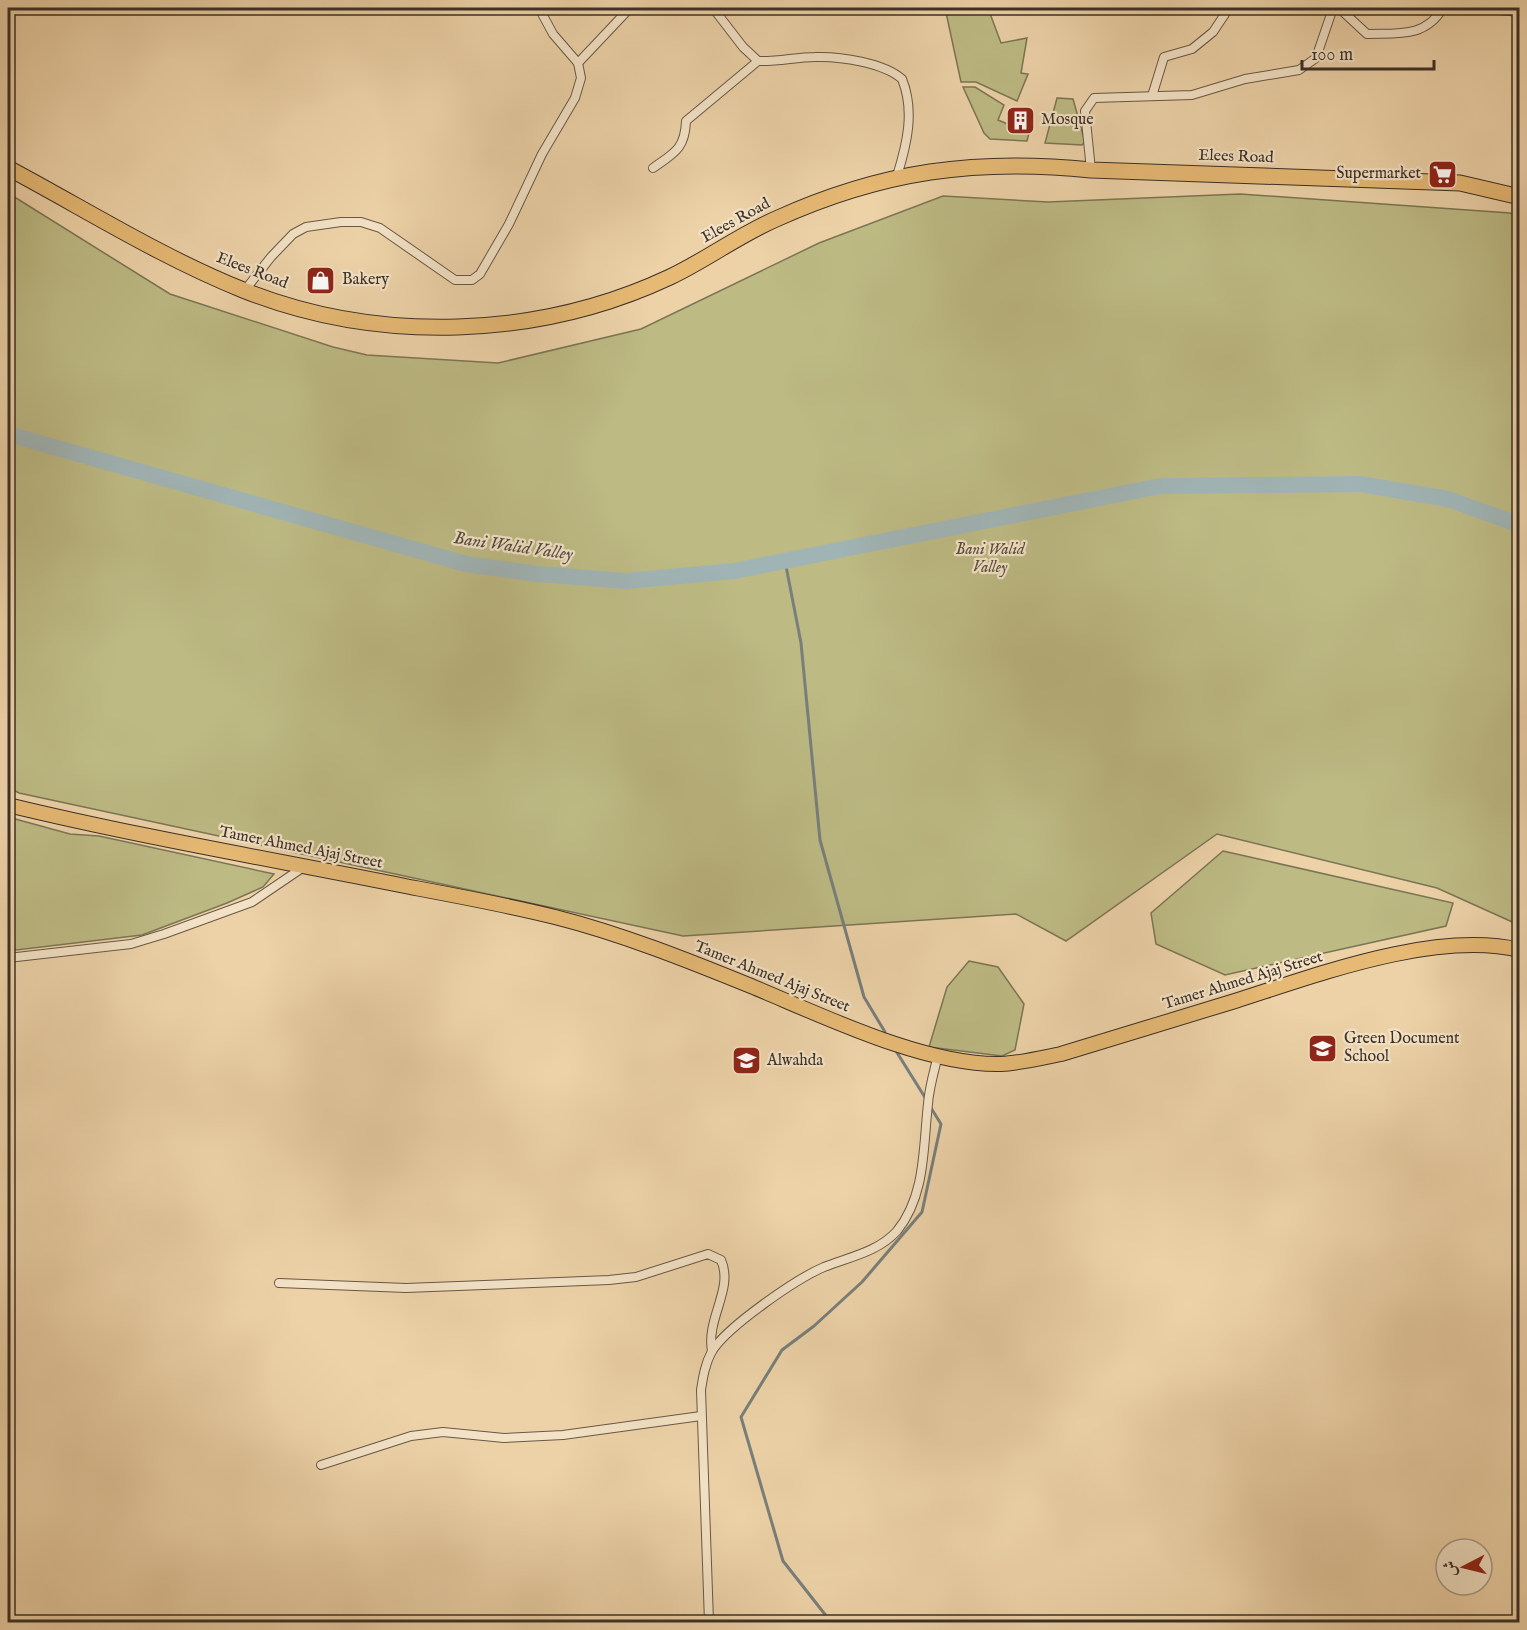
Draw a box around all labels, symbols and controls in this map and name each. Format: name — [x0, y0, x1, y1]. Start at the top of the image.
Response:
scale bar — [1302, 33, 1434, 71]
text: 100 m — [1311, 44, 1353, 67]
building icon: Mosque — [1004, 104, 1036, 136]
place label: Mosque — [1041, 110, 1094, 130]
street label: Elees Road — [1198, 146, 1274, 168]
supermarket icon: Supermarket — [1426, 158, 1458, 190]
place label: Supermarket — [1336, 164, 1422, 184]
street label: Elees Road — [698, 194, 774, 248]
street label: Elees Road — [213, 248, 291, 294]
shop icon: Bakery — [305, 264, 337, 296]
place label: Bakery — [342, 270, 389, 290]
water label: Bani Walid Valley — [452, 527, 574, 567]
park label: Bani Walid Valley — [955, 540, 1026, 578]
street label: Tamer Ahmed Ajaj Street — [218, 822, 385, 874]
street label: Tamer Ahmed Ajaj Street — [691, 937, 853, 1018]
street label: Tamer Ahmed Ajaj Street — [1161, 947, 1326, 1015]
place label: Green Document School — [1344, 1029, 1460, 1067]
school or university icon: Green Document School — [1307, 1032, 1339, 1064]
school or university icon: Alwahda — [730, 1045, 762, 1077]
place label: Alwahda — [766, 1051, 823, 1071]
north arrow — [1434, 1537, 1494, 1597]
text: ش — [1440, 1559, 1462, 1578]

